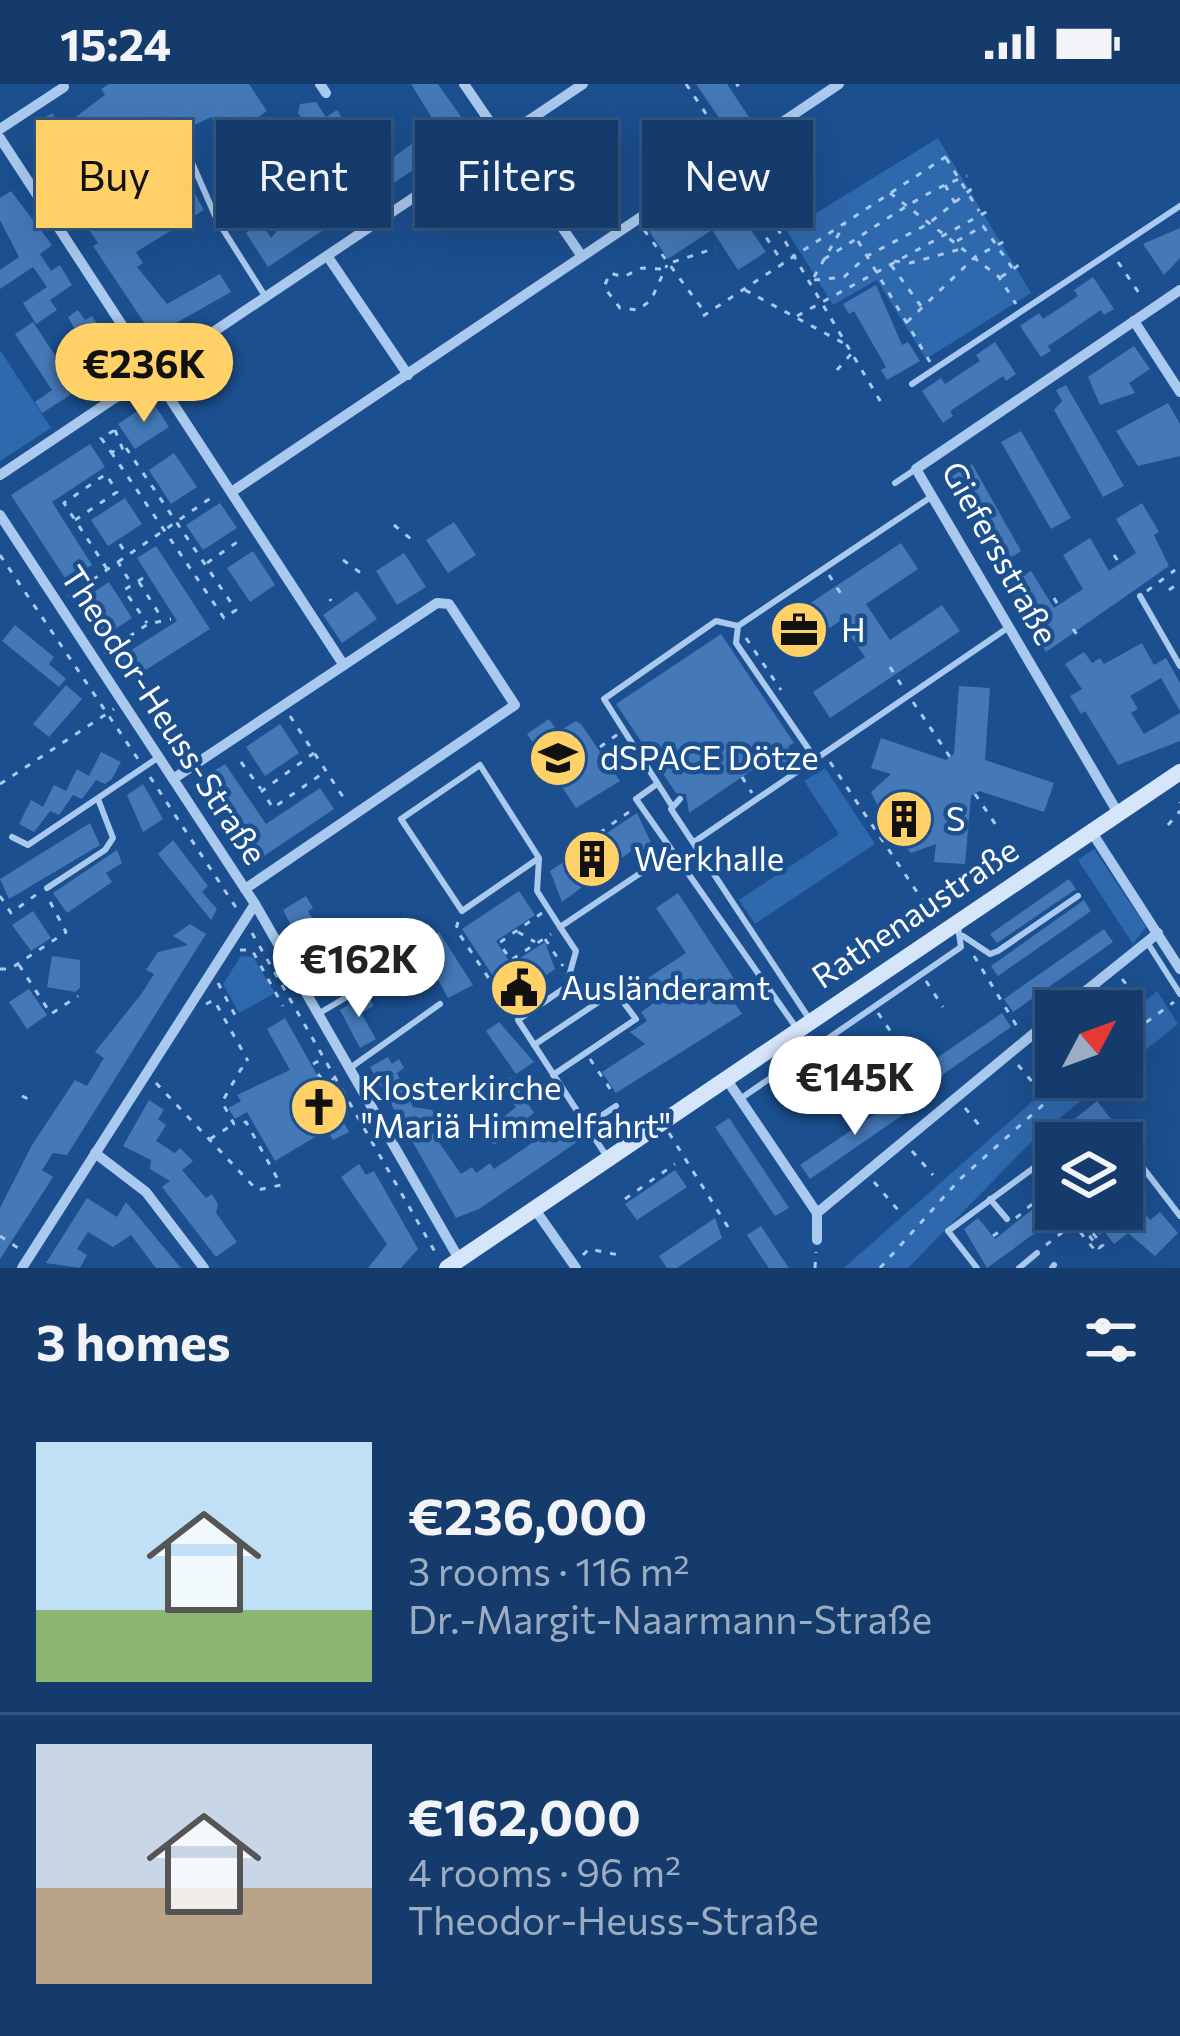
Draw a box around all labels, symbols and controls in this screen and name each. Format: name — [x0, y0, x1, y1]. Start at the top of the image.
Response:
text: 15:24 — [60, 15, 171, 70]
chip: Buy — [36, 120, 192, 228]
chip: Rent — [216, 120, 391, 228]
chip: Filters — [415, 120, 618, 228]
chip: New — [642, 120, 813, 228]
pin: €236K — [60, 323, 228, 425]
text: €236K — [82, 338, 206, 386]
street label: Giefersstraße — [934, 454, 1068, 651]
street label: Theodor-Heuss-Straße — [53, 557, 277, 871]
office icon: H — [768, 599, 830, 661]
place label: H — [841, 608, 866, 649]
school or university icon: dSPACE Dötze — [527, 727, 589, 789]
place label: dSPACE Dötze — [600, 736, 819, 777]
building icon: S — [873, 788, 935, 850]
place label: S — [946, 797, 965, 838]
building icon: Werkhalle — [561, 828, 623, 890]
street label: Rathenaustraße — [803, 828, 1025, 996]
place label: Werkhalle — [634, 837, 784, 878]
pin: €162K — [275, 918, 443, 1020]
text: €162K — [300, 933, 418, 981]
public building icon: Ausländeramt — [488, 957, 550, 1019]
place label: Ausländeramt — [561, 966, 770, 1007]
north arrow — [1035, 990, 1143, 1098]
map controls — [1035, 990, 1143, 1230]
pin: €145K — [771, 1036, 939, 1138]
text: €145K — [795, 1051, 915, 1099]
place label: Klosterkirche "Mariä Himmelfahrt" — [361, 1066, 671, 1145]
church icon: Klosterkirche "Mariä Himmelfahrt" — [288, 1076, 350, 1138]
button: layers — [1035, 1122, 1143, 1230]
icon: filters — [1078, 1307, 1144, 1373]
text: 3 homes — [36, 1309, 231, 1372]
text: €236,000 — [408, 1483, 647, 1546]
icon: home — [132, 1490, 276, 1634]
text: 3 rooms · 116 m² — [408, 1546, 689, 1594]
text: Dr.-Margit-Naarmann-Straße — [408, 1594, 932, 1642]
text: €162,000 — [408, 1784, 641, 1847]
icon: home — [132, 1792, 276, 1936]
text: 4 rooms · 96 m² — [408, 1847, 681, 1895]
text: Theodor-Heuss-Straße — [408, 1895, 819, 1943]

